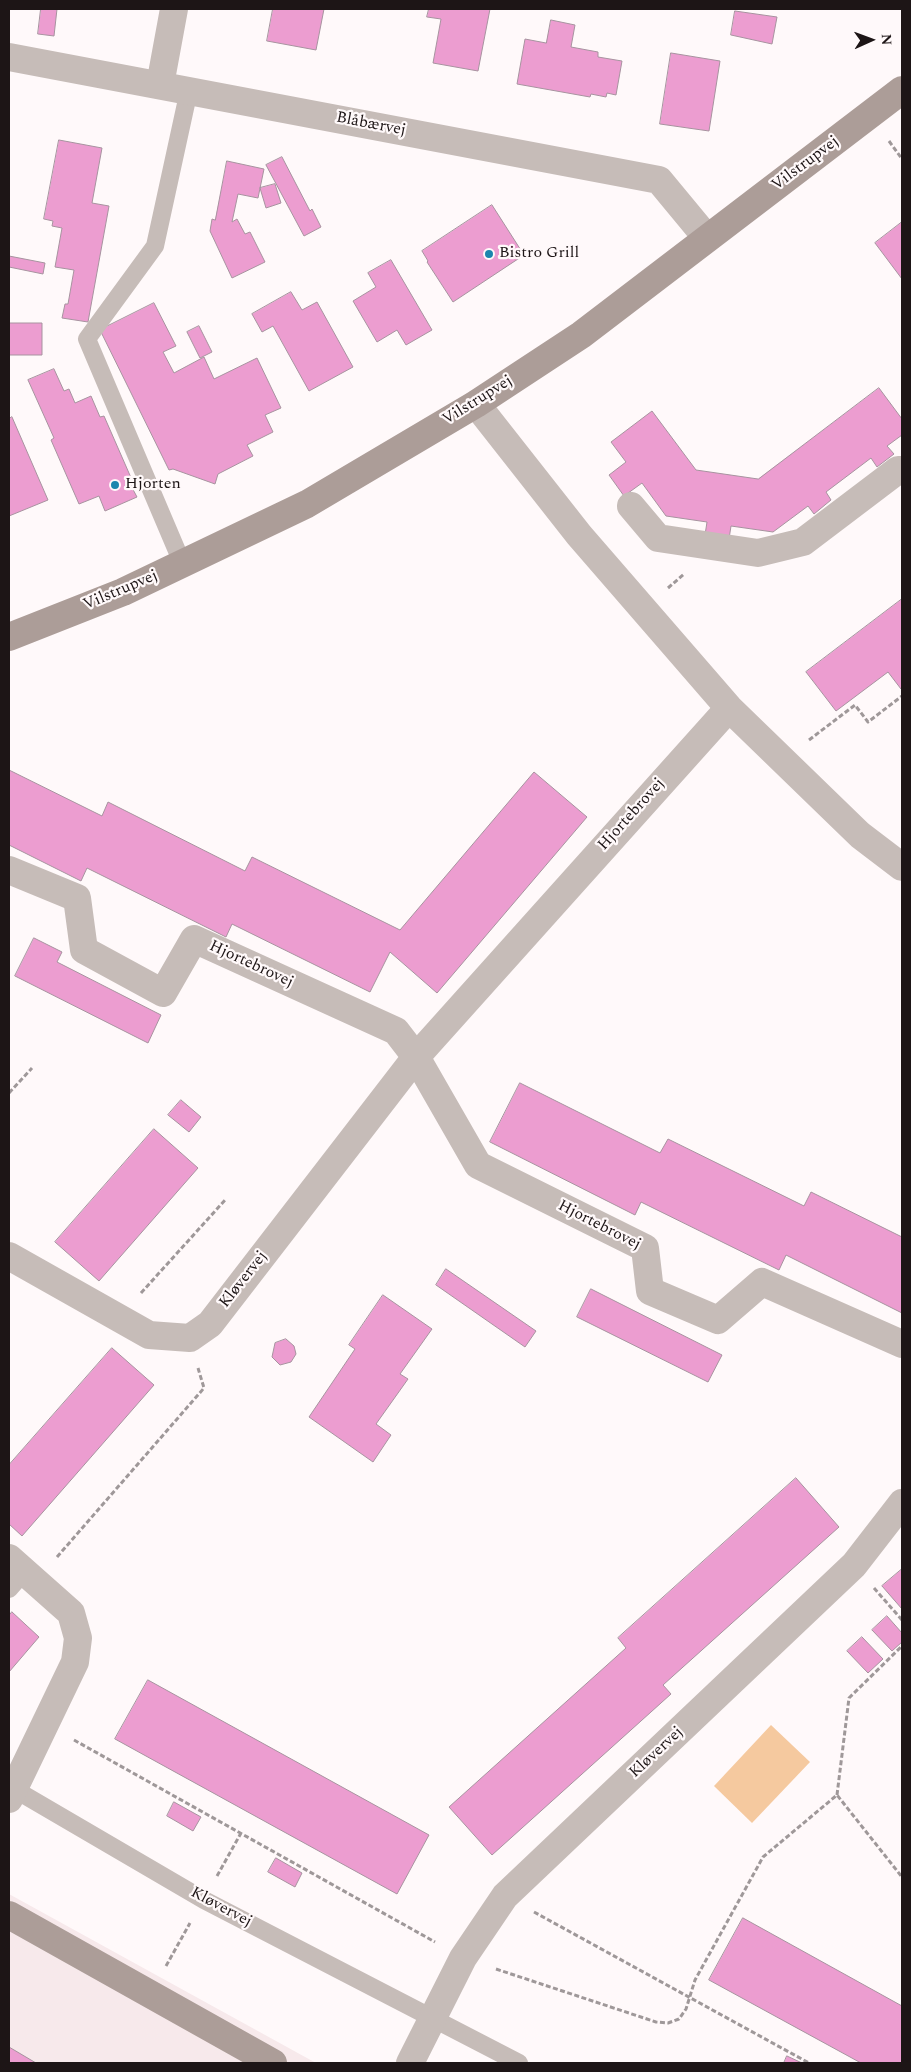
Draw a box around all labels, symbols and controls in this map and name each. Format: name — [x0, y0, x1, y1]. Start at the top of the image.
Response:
north arrow — [846, 15, 896, 65]
text: N — [876, 33, 897, 46]
street label: Blåbærvej — [335, 109, 407, 141]
street label: Vilstrupvej — [769, 133, 843, 195]
place label: Bistro Grill — [499, 244, 579, 264]
marker: Bistro Grill — [483, 248, 495, 260]
street label: Vilstrupvej — [439, 372, 517, 430]
place label: Hjorten — [125, 475, 181, 495]
marker: Hjorten — [109, 479, 121, 491]
street label: Vilstrupvej — [81, 567, 161, 615]
street label: Hjortebrovej — [594, 775, 670, 855]
street label: Hjortebrovej — [206, 937, 296, 993]
street label: Hjortebrovej — [554, 1197, 644, 1255]
street label: Kløvervej — [216, 1248, 272, 1312]
street label: Kløvervej — [626, 1723, 688, 1783]
street label: Kløvervej — [187, 1884, 255, 1932]

